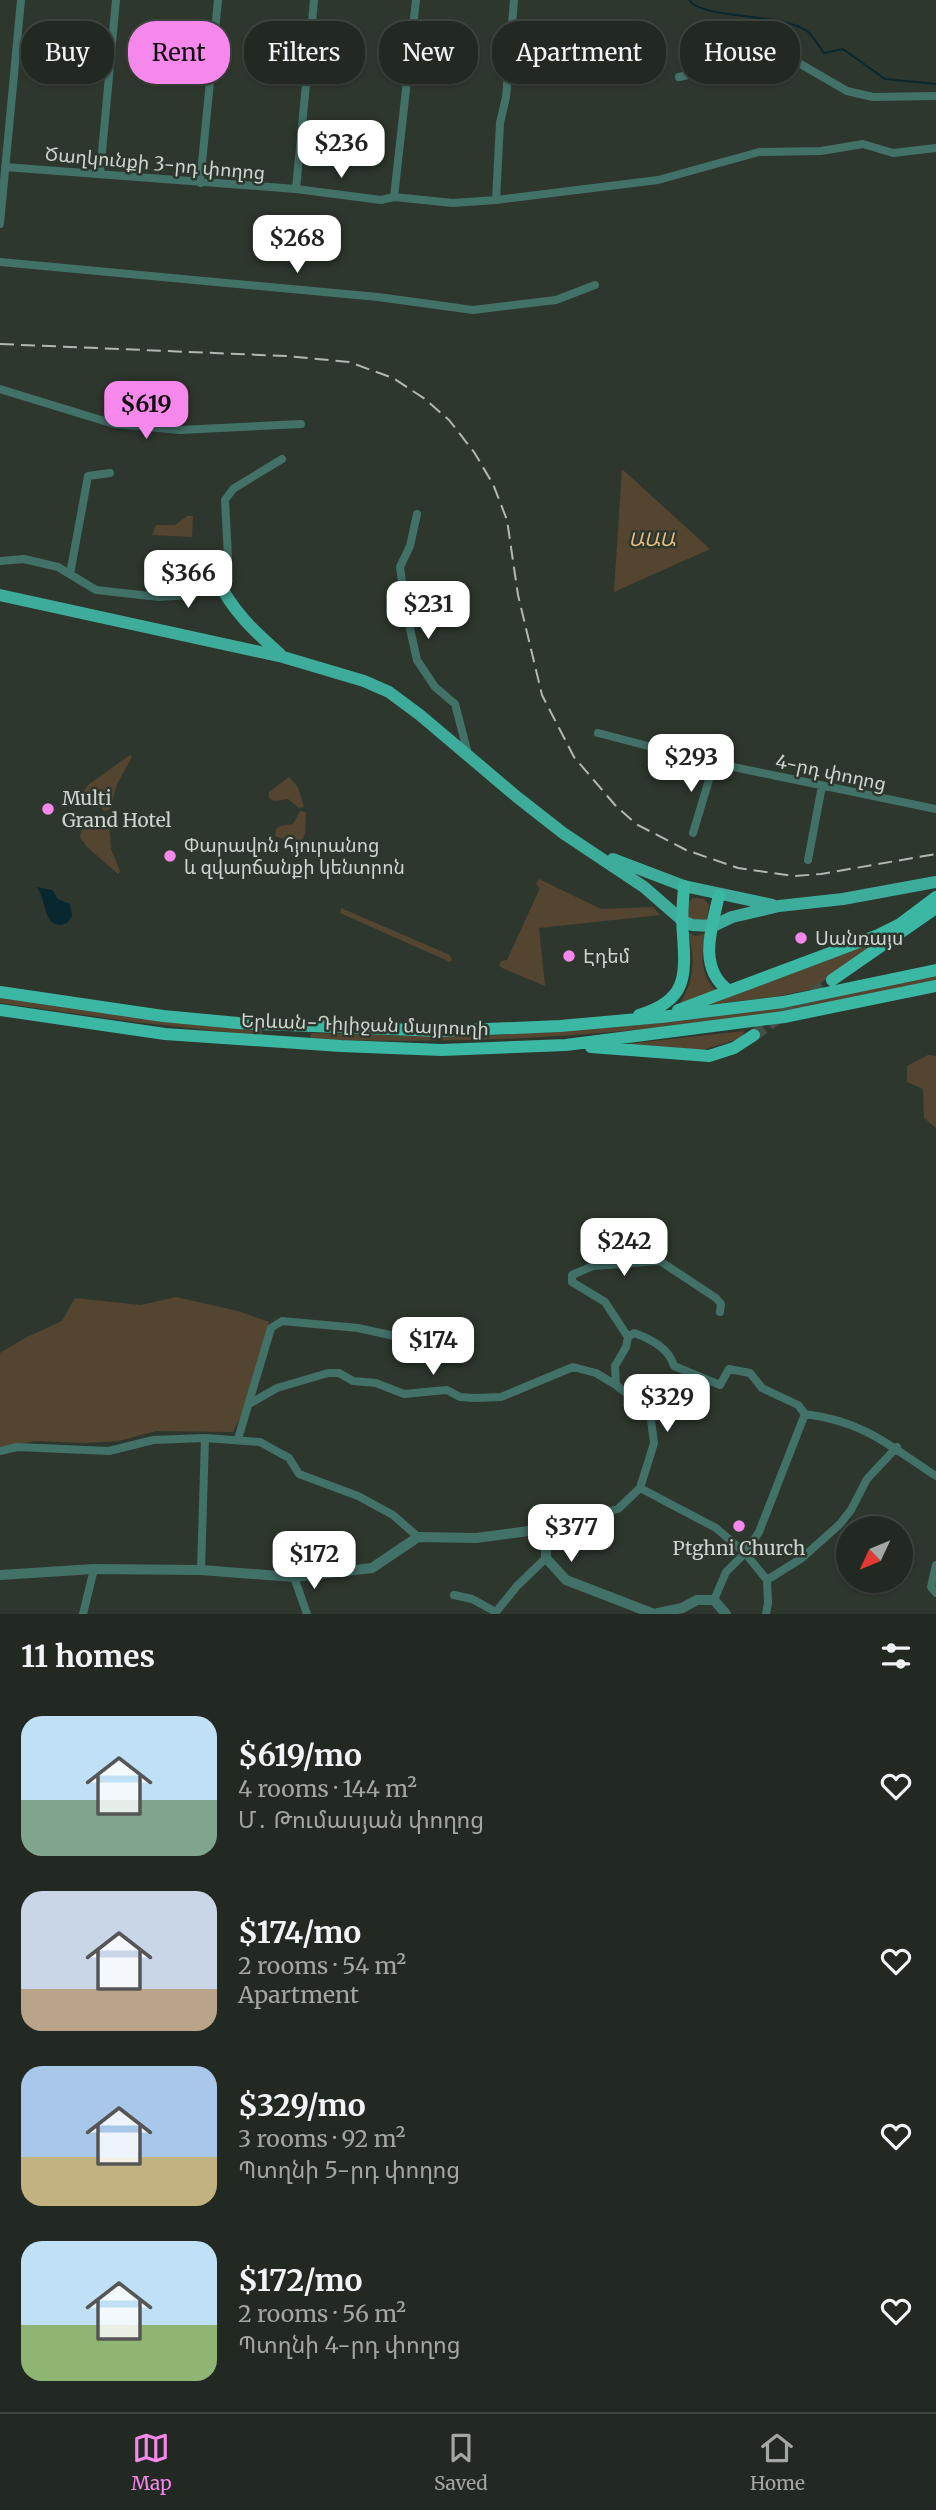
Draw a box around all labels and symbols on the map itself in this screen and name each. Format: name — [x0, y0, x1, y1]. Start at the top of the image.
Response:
pin: $236 — [300, 120, 382, 180]
street label: Ծաղկունքի 3-րդ փողոց — [44, 141, 266, 185]
pin: $268 — [256, 216, 338, 275]
pin: $619 — [105, 382, 187, 441]
park label: ԱԱԱ — [629, 527, 677, 551]
pin: $366 — [147, 550, 229, 610]
pin: $231 — [387, 582, 469, 641]
pin: $293 — [650, 734, 732, 794]
street label: 4-րդ փողոց — [774, 749, 888, 795]
place label: Multi Grand Hotel — [62, 786, 171, 832]
marker: Multi Grand Hotel — [40, 801, 56, 817]
place label: Փարավոն հյուրանոց և զվարճանքի կենտրոն — [184, 833, 405, 879]
marker: Փարավոն հյուրանոց և զվարճանքի կենտրոն — [162, 848, 178, 864]
place label: Սանռայս — [815, 926, 903, 950]
marker: Սանռայս — [793, 930, 809, 946]
place label: Էդեմ — [583, 944, 630, 968]
marker: Էդեմ — [561, 948, 577, 964]
street label: Երևան-Դիլիջան մայրուղի — [241, 1008, 489, 1040]
pin: $242 — [583, 1218, 665, 1278]
pin: $174 — [392, 1318, 474, 1377]
pin: $329 — [626, 1374, 708, 1434]
pin: $377 — [530, 1504, 612, 1564]
north arrow — [836, 1516, 914, 1592]
marker: Ptghni Church — [731, 1518, 747, 1534]
pin: $172 — [273, 1532, 355, 1591]
place label: Ptghni Church — [673, 1536, 806, 1560]

